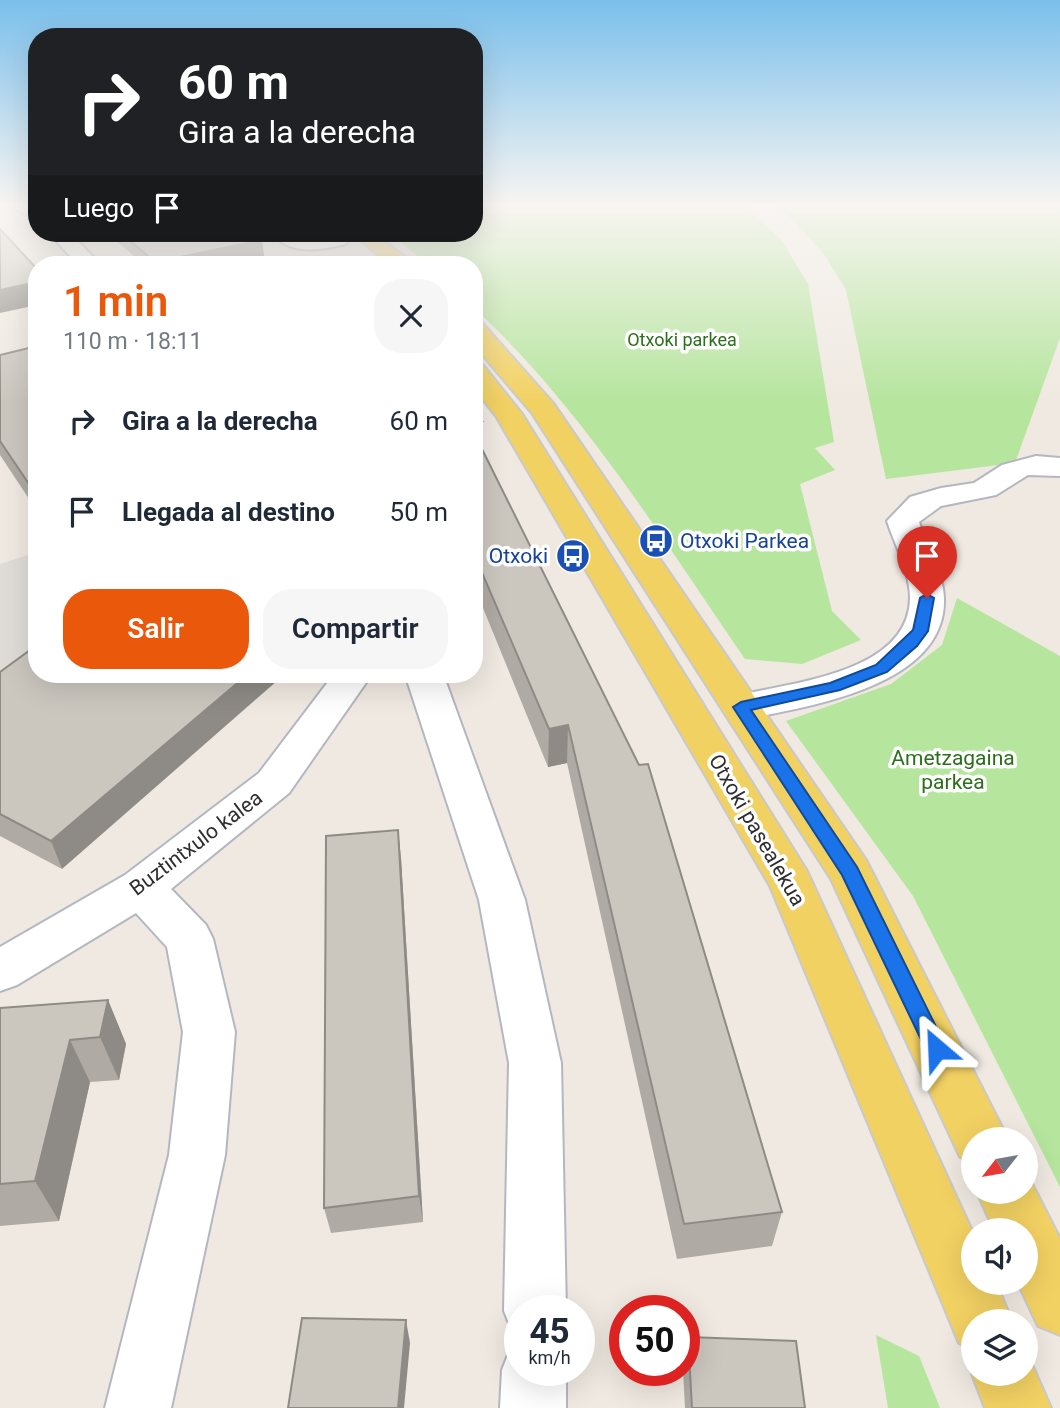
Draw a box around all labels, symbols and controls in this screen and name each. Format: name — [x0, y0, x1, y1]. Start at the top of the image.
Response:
text: 60 m — [178, 54, 289, 111]
icon: right — [63, 56, 154, 147]
text: Gira a la derecha — [178, 113, 416, 151]
icon: arrive — [148, 189, 186, 227]
text: Luego — [63, 193, 134, 223]
text: 1 min — [63, 277, 168, 326]
button: close — [374, 279, 448, 353]
text: 110 m · 18:11 — [63, 328, 202, 355]
park label: Otxoki parkea — [627, 329, 737, 350]
icon: right — [63, 402, 101, 440]
text: Gira a la derecha — [122, 406, 318, 436]
text: 60 m — [390, 406, 448, 436]
icon: arrive — [63, 493, 101, 531]
text: Llegada al destino — [122, 497, 335, 527]
text: 50 m — [390, 497, 448, 527]
bus stop icon: Otxoki Parkea — [637, 522, 675, 560]
pin — [897, 526, 957, 598]
place label: Otxoki Parkea — [680, 529, 809, 553]
bus stop icon: Otxoki — [554, 537, 592, 575]
icon: arrive — [908, 537, 946, 575]
place label: Otxoki — [489, 544, 548, 568]
button: Salir — [63, 589, 249, 669]
button: Compartir — [263, 589, 448, 669]
park label: Ametzagaina parkea — [891, 746, 1015, 794]
street label: Otxoki pasealekua — [704, 750, 810, 910]
street label: Buztintxulo kalea — [125, 785, 267, 901]
position arrow — [900, 1012, 974, 1086]
north arrow — [961, 1127, 1038, 1204]
map controls — [961, 1127, 1038, 1386]
button: sound — [961, 1218, 1038, 1295]
speed limit sign: 50 — [609, 1295, 700, 1386]
button: layers — [961, 1309, 1038, 1386]
text: 45 — [529, 1311, 570, 1352]
text: km/h — [528, 1347, 571, 1368]

